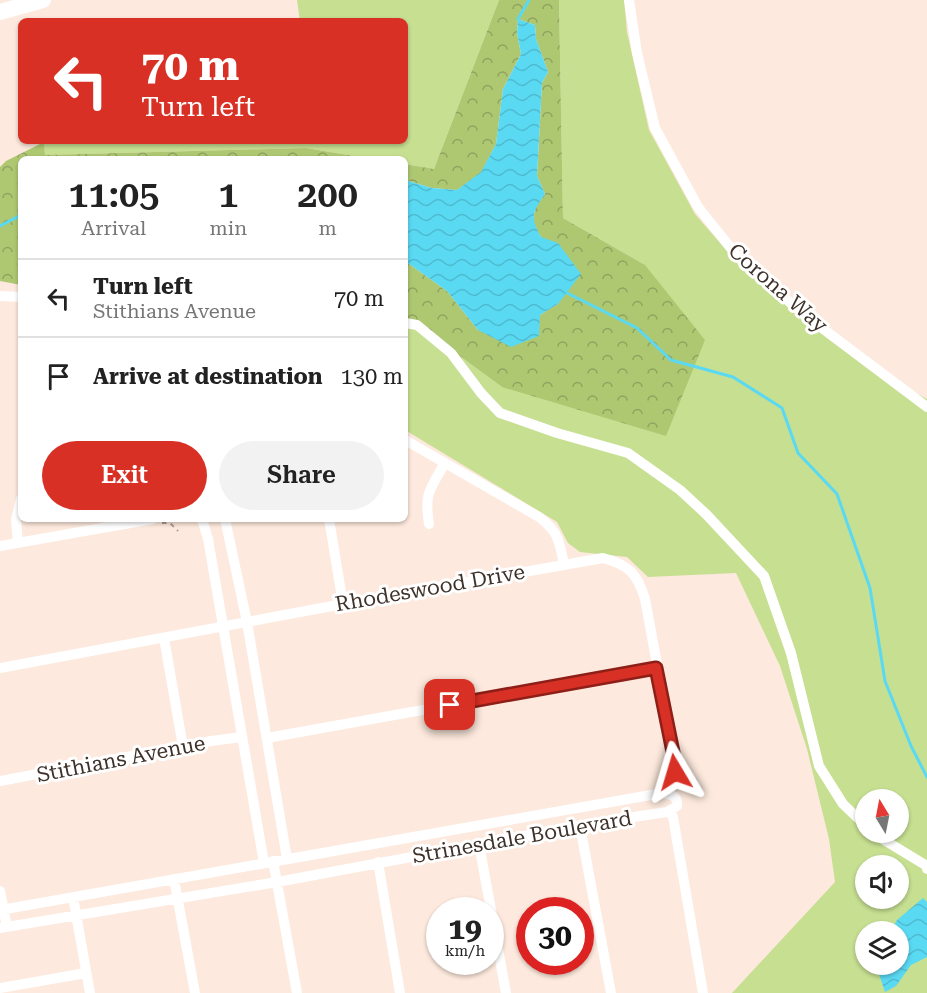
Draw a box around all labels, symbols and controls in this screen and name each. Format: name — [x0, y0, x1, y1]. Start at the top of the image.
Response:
text: 70 m — [141, 41, 239, 90]
icon: left — [42, 42, 120, 120]
text: Turn left — [141, 91, 255, 123]
text: 11:05 — [68, 174, 159, 216]
text: 1 — [218, 174, 238, 216]
text: 200 — [297, 174, 358, 216]
text: Arrival — [81, 216, 146, 240]
text: min — [210, 216, 247, 240]
text: m — [318, 216, 337, 240]
street label: Corona Way — [724, 238, 833, 338]
text: Turn left — [93, 274, 193, 299]
icon: left — [42, 282, 75, 315]
text: 70 m — [334, 286, 384, 311]
text: Stithians Avenue — [93, 299, 256, 323]
icon: arrive — [42, 360, 75, 393]
text: Arrive at destination — [93, 364, 322, 389]
text: 130 m — [340, 364, 403, 389]
button: Exit — [42, 441, 207, 510]
button: Share — [219, 441, 384, 510]
street label: Rhodeswood Drive — [333, 559, 527, 617]
pin — [424, 679, 475, 730]
icon: arrive — [433, 688, 466, 721]
street label: Stithians Avenue — [35, 731, 207, 787]
position arrow — [643, 740, 707, 804]
north arrow — [855, 789, 909, 843]
map controls — [855, 789, 909, 975]
street label: Strinesdale Boulevard — [410, 806, 634, 868]
button: sound — [855, 855, 909, 909]
speed limit sign: 30 — [516, 897, 594, 975]
text: 19 — [448, 911, 482, 946]
button: layers — [855, 921, 909, 975]
text: km/h — [445, 942, 485, 960]

